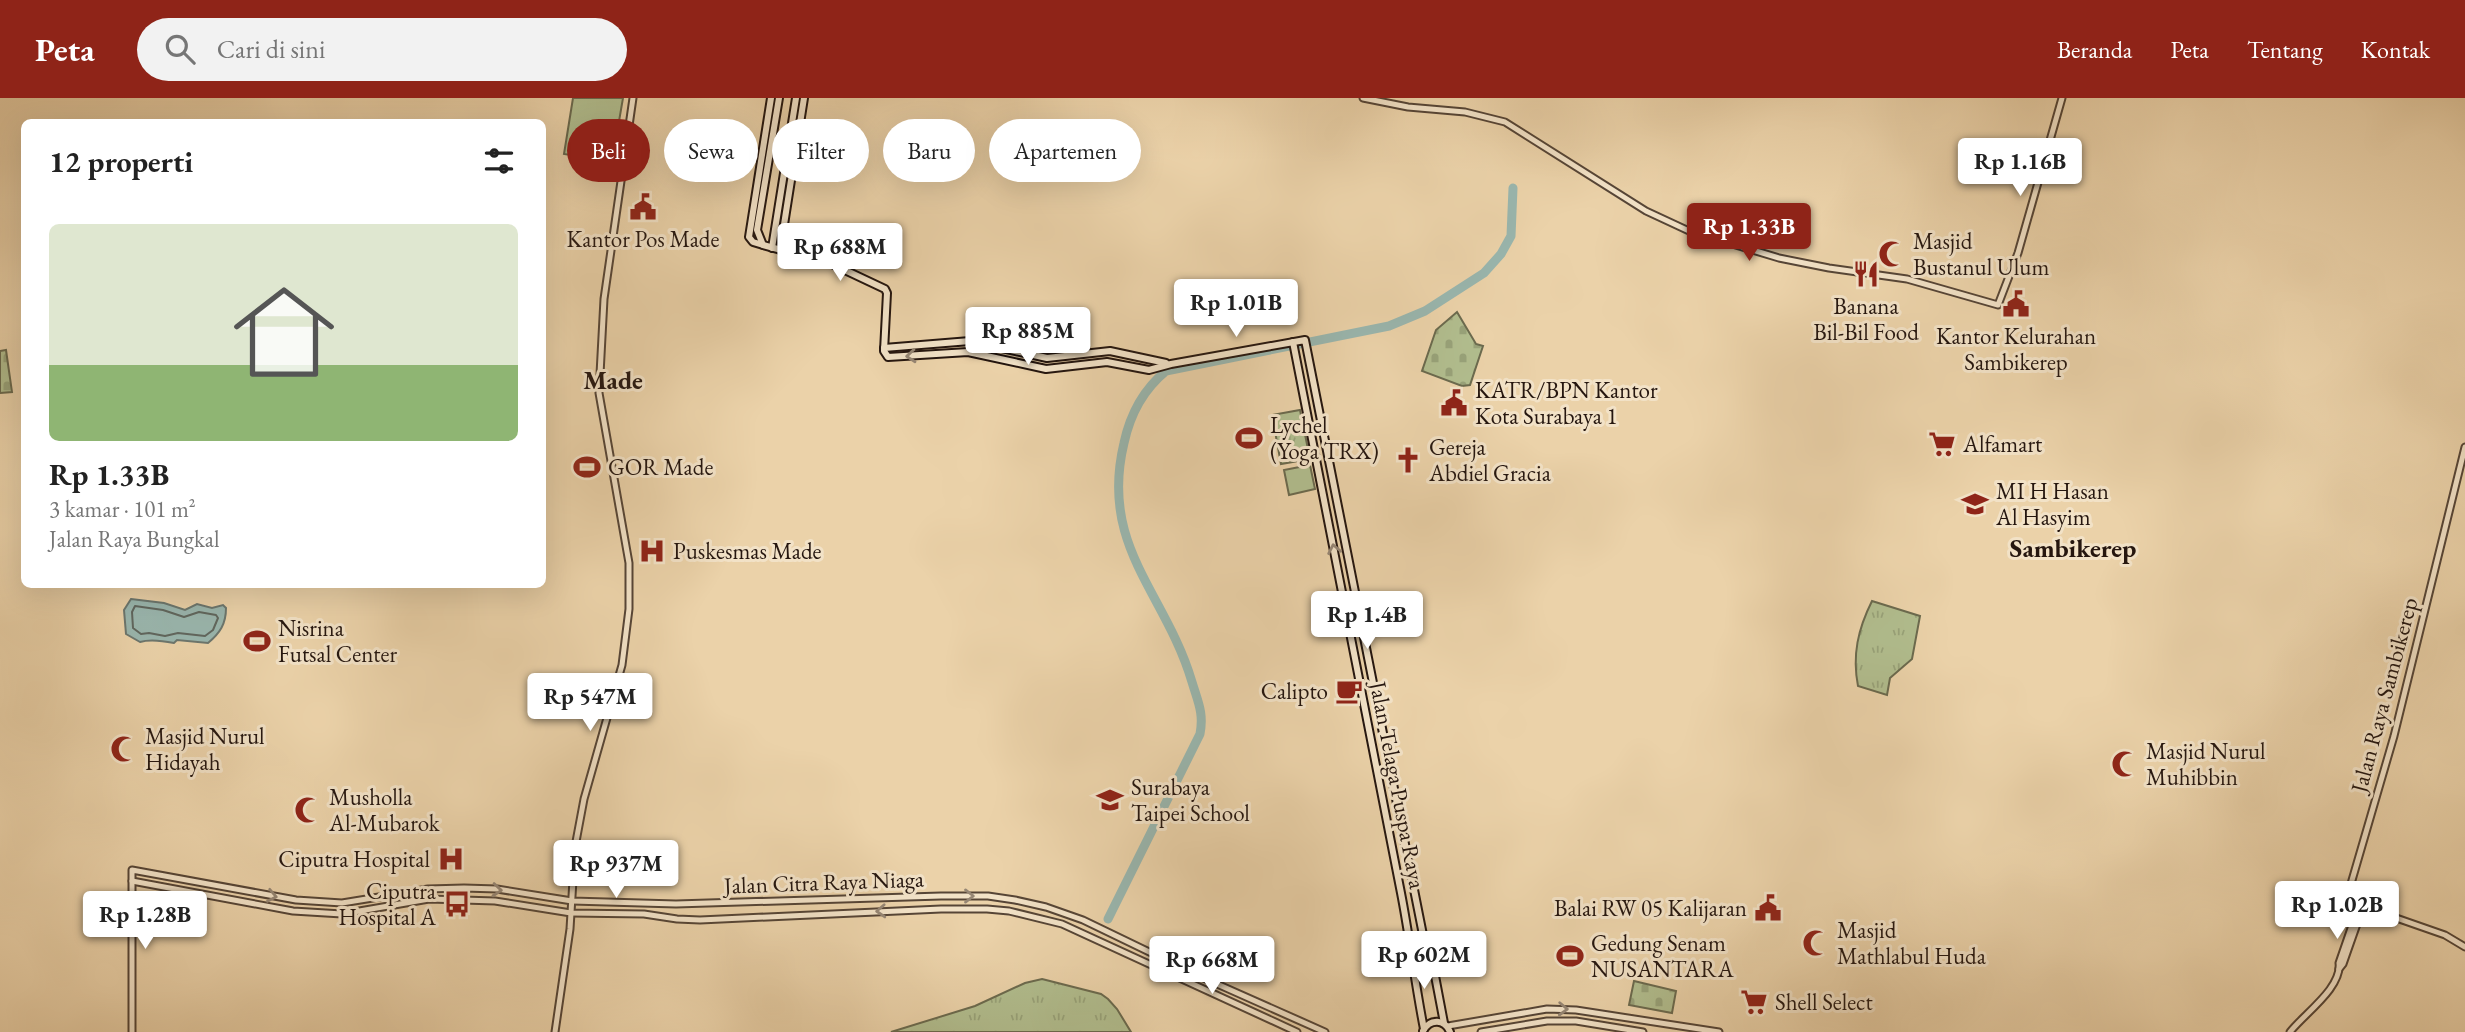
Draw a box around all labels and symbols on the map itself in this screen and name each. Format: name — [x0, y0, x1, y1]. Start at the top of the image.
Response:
pin: Rp 1.16B — [1948, 139, 2092, 198]
public building icon: Kantor Pos Made — [628, 192, 658, 222]
pin: Rp 1.33B — [1677, 204, 1821, 263]
pin: Rp 688M — [775, 223, 905, 283]
place label: Kantor Pos Made — [567, 224, 719, 254]
place label: Masjid Bustanul Ulum — [1913, 226, 2049, 282]
mosque icon: Masjid Bustanul Ulum — [1877, 239, 1907, 269]
restaurant icon: Banana Bil-Bil Food — [1851, 259, 1881, 289]
pin: Rp 1.01B — [1164, 280, 1308, 339]
public building icon: Kantor Kelurahan Sambikerep — [2001, 289, 2031, 319]
place label: Banana Bil-Bil Food — [1813, 291, 1919, 347]
pin: Rp 885M — [963, 308, 1093, 367]
place label: Kantor Kelurahan Sambikerep — [1936, 321, 2096, 377]
one-way arrow — [905, 348, 916, 363]
district label: Made — [583, 363, 643, 397]
place label: KATR/BPN Kantor Kota Surabaya 1 — [1475, 375, 1658, 431]
public building icon: KATR/BPN Kantor Kota Surabaya 1 — [1439, 388, 1469, 418]
place label: Lychel (Yoga TRX) — [1270, 410, 1379, 466]
sports icon: Lychel (Yoga TRX) — [1234, 423, 1264, 453]
supermarket icon: Alfamart — [1927, 429, 1957, 459]
place label: Alfamart — [1962, 429, 2043, 459]
place label: Gereja Abdiel Gracia — [1428, 432, 1552, 488]
church icon: Gereja Abdiel Gracia — [1393, 445, 1423, 475]
sports icon: GOR Made — [572, 452, 602, 482]
place label: GOR Made — [608, 452, 713, 482]
place label: MI H Hasan Al Hasyim — [1995, 476, 2109, 532]
school or university icon: MI H Hasan Al Hasyim — [1960, 489, 1990, 519]
district label: Sambikerep — [2010, 531, 2136, 565]
hospital icon: Puskesmas Made — [637, 536, 667, 566]
place label: Puskesmas Made — [673, 536, 822, 566]
one-way arrow — [1327, 543, 1342, 555]
pin: Rp 1.4B — [1302, 592, 1432, 651]
street label: Jalan Raya Sambikerep — [2343, 594, 2425, 798]
place label: Nisrina Futsal Center — [278, 613, 397, 669]
sports icon: Nisrina Futsal Center — [242, 626, 272, 656]
pin: Rp 547M — [525, 674, 655, 733]
place label: Calipto — [1261, 676, 1328, 706]
cafe icon: Calipto — [1334, 676, 1364, 706]
street label: Jalan Telaga Puspa Raya — [1363, 677, 1433, 892]
place label: Masjid Nurul Hidayah — [145, 721, 265, 777]
mosque icon: Masjid Nurul Hidayah — [109, 734, 139, 764]
place label: Masjid Nurul Muhibbin — [2146, 736, 2266, 792]
mosque icon: Masjid Nurul Muhibbin — [2110, 749, 2140, 779]
place label: Surabaya Taipei School — [1131, 772, 1250, 828]
place label: Musholla Al-Mubarok — [328, 782, 441, 838]
school or university icon: Surabaya Taipei School — [1095, 785, 1125, 815]
mosque icon: Musholla Al-Mubarok — [293, 795, 323, 825]
pin: Rp 937M — [551, 840, 681, 900]
place label: Ciputra Hospital — [278, 844, 430, 874]
hospital icon: Ciputra Hospital — [436, 844, 466, 874]
street label: Jalan Citra Raya Niaga — [721, 863, 925, 901]
place label: Ciputra Hospital A — [339, 876, 437, 932]
one-way arrow — [492, 882, 503, 897]
pin: Rp 1.02B — [2265, 882, 2409, 941]
one-way arrow — [266, 887, 278, 902]
one-way arrow — [964, 888, 975, 904]
bus stop icon: Ciputra Hospital A — [442, 889, 472, 919]
pin: Rp 1.28B — [73, 892, 217, 951]
place label: Balai RW 05 Kalijaran — [1554, 893, 1747, 923]
public building icon: Balai RW 05 Kalijaran — [1753, 893, 1783, 923]
one-way arrow — [876, 904, 887, 919]
place label: Masjid Mathlabul Huda — [1837, 915, 1987, 971]
place label: Gedung Senam NUSANTARA — [1591, 928, 1735, 984]
mosque icon: Masjid Mathlabul Huda — [1801, 928, 1831, 958]
pin: Rp 602M — [1359, 932, 1489, 991]
pin: Rp 668M — [1147, 936, 1277, 996]
sports icon: Gedung Senam NUSANTARA — [1555, 941, 1585, 971]
supermarket icon: Shell Select — [1739, 987, 1769, 1017]
place label: Shell Select — [1775, 987, 1873, 1017]
one-way arrow — [1558, 1002, 1569, 1017]

